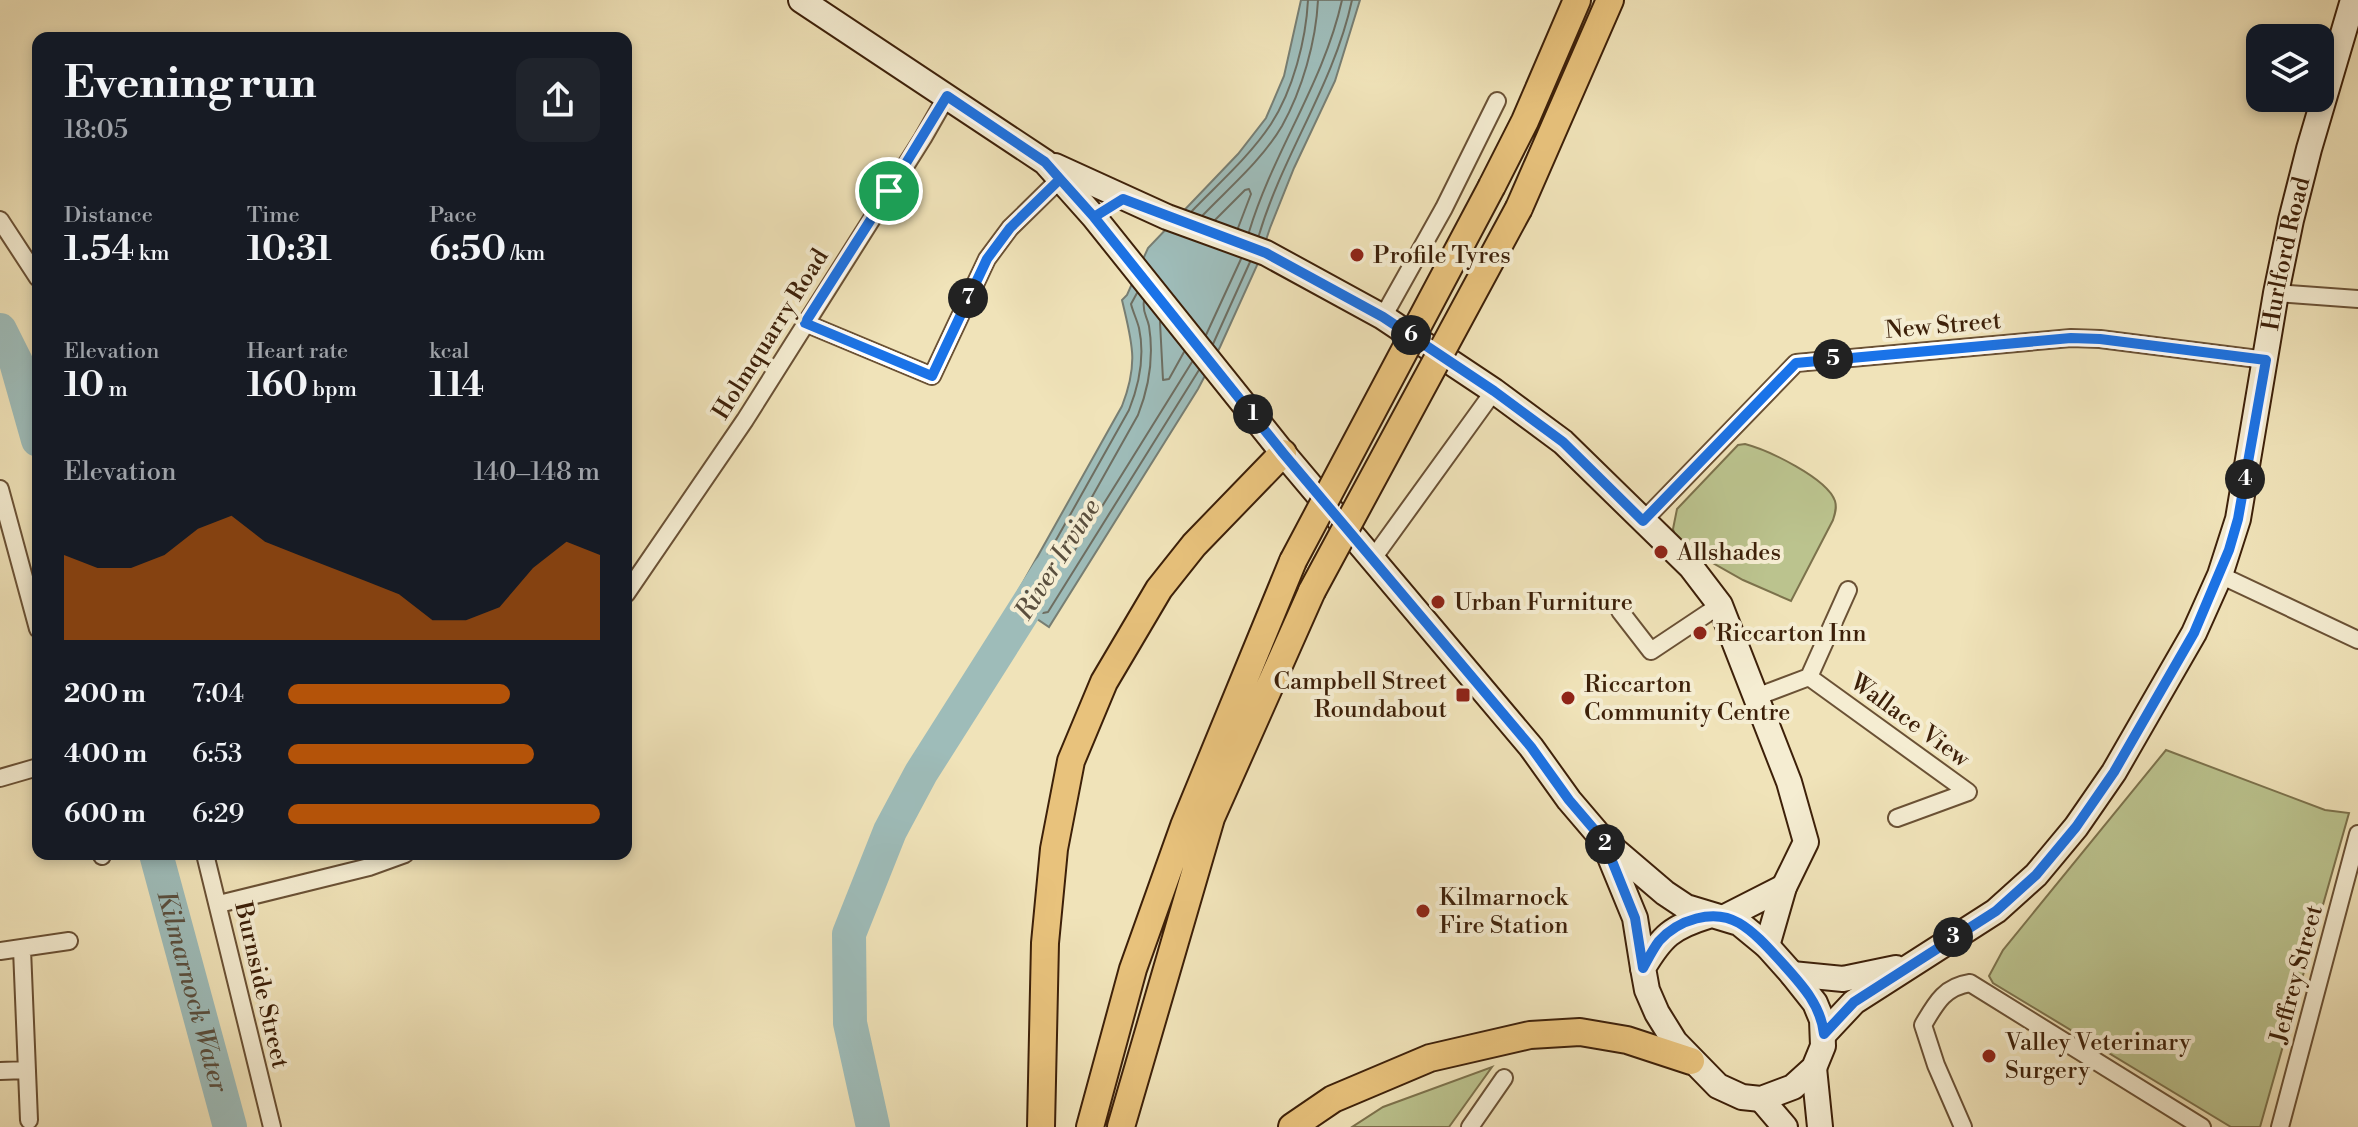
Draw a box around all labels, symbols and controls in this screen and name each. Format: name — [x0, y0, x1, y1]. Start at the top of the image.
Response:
map controls — [2246, 24, 2334, 112]
button: layers — [2246, 24, 2334, 112]
text: Evening run — [64, 56, 317, 111]
button: share — [516, 58, 600, 142]
text: 18:05 — [64, 114, 128, 146]
pin — [855, 157, 923, 225]
icon: arrive — [867, 169, 911, 213]
street label: Hurlford Road — [2256, 174, 2317, 333]
text: Distance — [64, 202, 153, 229]
text: Time — [247, 202, 300, 229]
text: Pace — [429, 202, 477, 229]
text: 1.54 — [64, 229, 134, 271]
text: 10:31 — [247, 229, 332, 271]
text: 6:50 — [429, 229, 506, 271]
text: km — [134, 240, 170, 267]
text: /km — [506, 240, 545, 267]
place label: Profile Tyres — [1373, 241, 1511, 271]
street label: Holmquarry Road — [706, 243, 836, 426]
marker: Profile Tyres — [1348, 246, 1366, 264]
pin: 7 — [948, 278, 988, 318]
text: 7 — [962, 284, 974, 311]
street label: New Street — [1884, 306, 2003, 346]
pin: 6 — [1391, 315, 1431, 355]
text: 6 — [1404, 321, 1418, 348]
text: Elevation — [64, 338, 159, 365]
text: Heart rate — [247, 338, 348, 365]
text: kcal — [429, 338, 469, 365]
pin: 5 — [1813, 339, 1853, 379]
text: 5 — [1826, 345, 1840, 372]
text: 10 — [64, 365, 104, 407]
text: 160 — [247, 365, 308, 407]
text: 114 — [429, 365, 484, 407]
text: m — [104, 376, 128, 403]
text: bpm — [308, 376, 357, 403]
pin: 1 — [1233, 394, 1273, 434]
text: 1 — [1248, 400, 1258, 427]
text: Elevation — [64, 456, 177, 488]
text: 140–148 m — [473, 456, 600, 488]
pin: 4 — [2225, 459, 2265, 499]
text: 4 — [2238, 465, 2252, 492]
water label: River Irvine — [1008, 493, 1107, 627]
place label: Allshades — [1676, 538, 1781, 568]
marker: Allshades — [1652, 543, 1670, 561]
place label: Urban Furniture — [1454, 588, 1633, 618]
marker: Urban Furniture — [1429, 593, 1447, 611]
place label: Riccarton Inn — [1716, 619, 1867, 649]
marker: Riccarton Inn — [1691, 624, 1709, 642]
place label: Campbell Street Roundabout — [1273, 667, 1448, 725]
street label: Wallace View — [1843, 667, 1976, 775]
place label: Riccarton Community Centre — [1584, 670, 1790, 728]
text: 200 m — [64, 678, 146, 710]
text: 7:04 — [192, 678, 244, 710]
marker: Campbell Street Roundabout — [1454, 686, 1472, 704]
marker: Riccarton Community Centre — [1559, 689, 1577, 707]
text: 400 m — [64, 738, 147, 770]
text: 6:53 — [192, 738, 242, 770]
text: 600 m — [64, 798, 146, 830]
text: 6:29 — [192, 798, 244, 830]
pin: 2 — [1585, 824, 1625, 864]
text: 2 — [1598, 830, 1612, 857]
place label: Kilmarnock Fire Station — [1439, 883, 1569, 941]
water label: Kilmarnock Water — [150, 887, 235, 1097]
street label: Burnside Street — [227, 898, 295, 1072]
street label: Jeffrey Street — [2264, 901, 2330, 1048]
marker: Kilmarnock Fire Station — [1414, 902, 1432, 920]
pin: 3 — [1933, 917, 1973, 957]
text: 3 — [1946, 923, 1960, 950]
place label: Valley Veterinary Surgery — [2004, 1028, 2191, 1086]
marker: Valley Veterinary Surgery — [1980, 1047, 1998, 1065]

